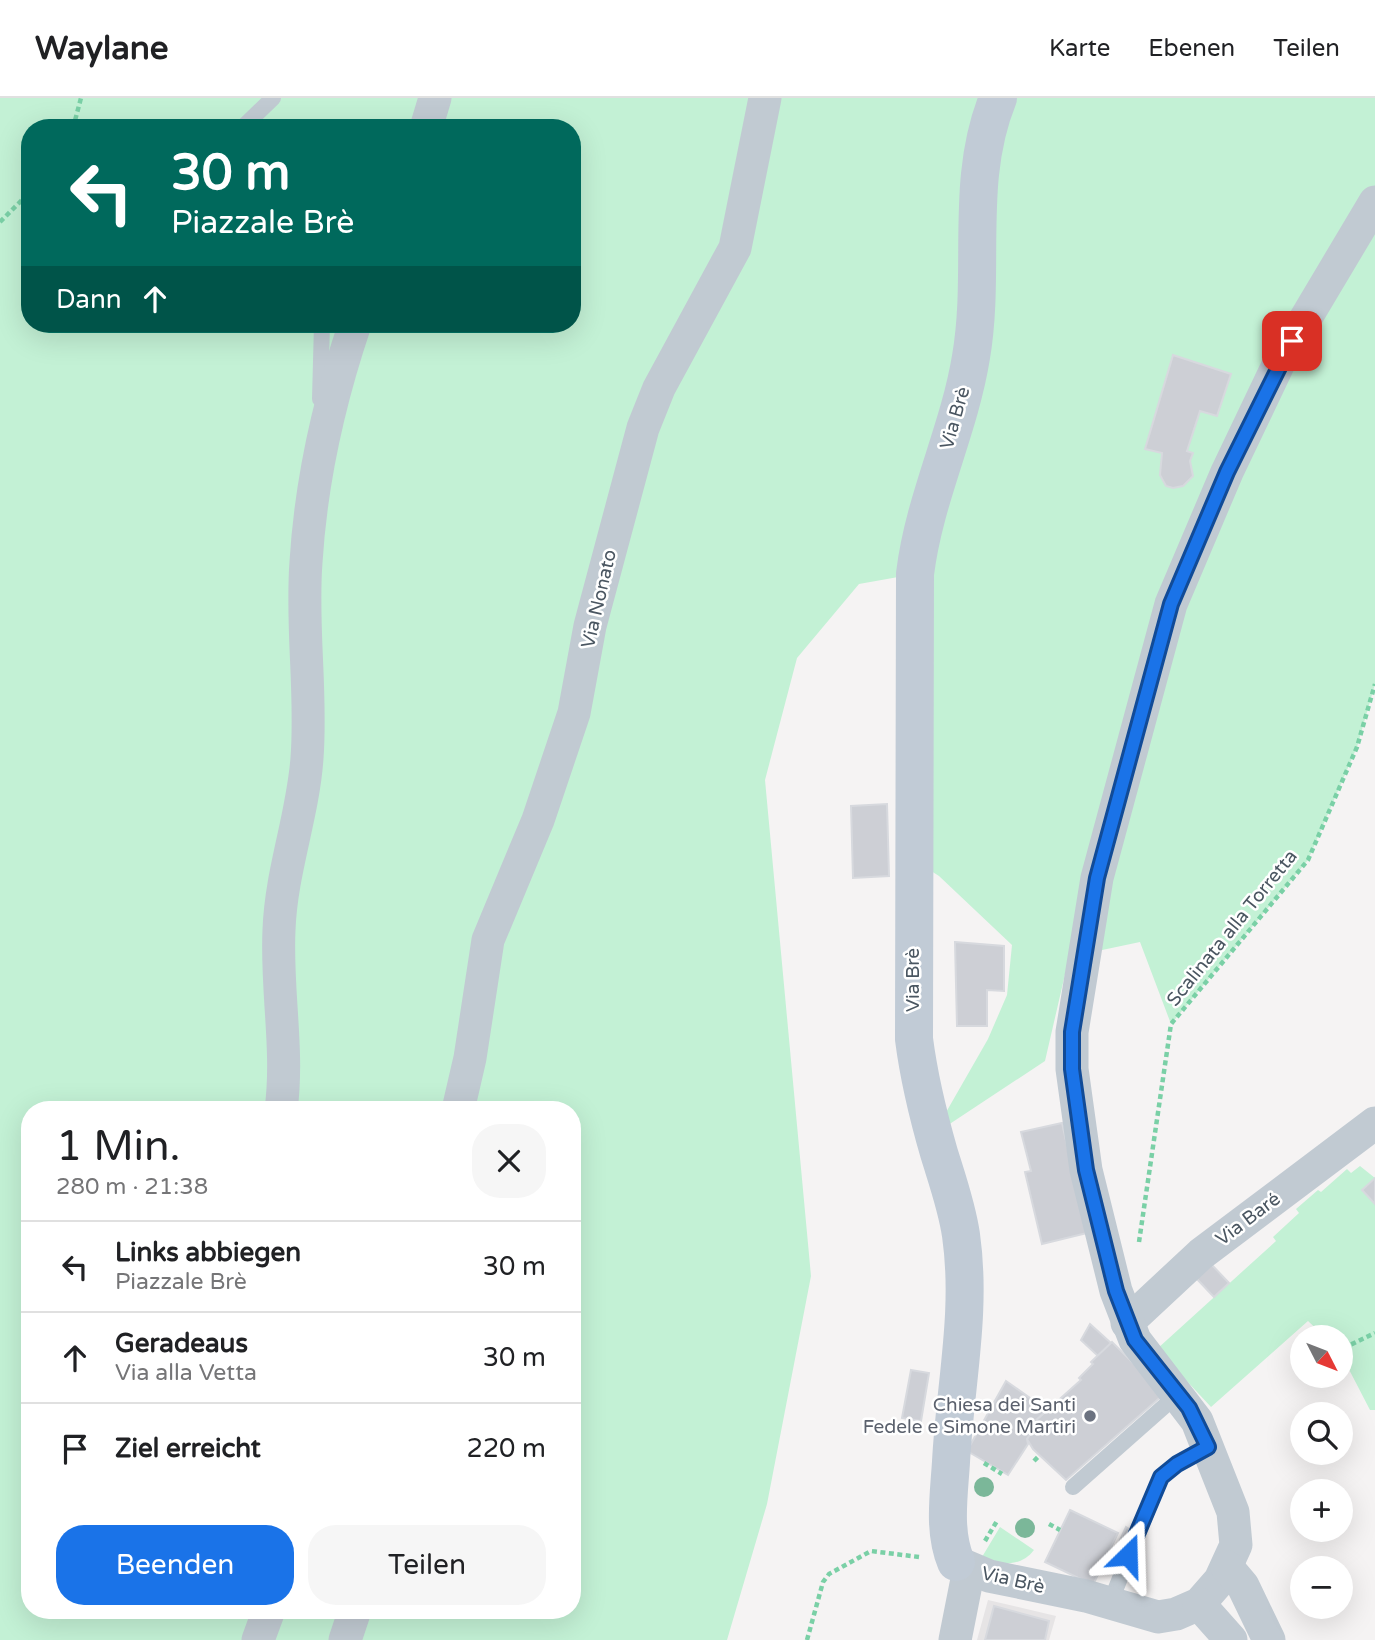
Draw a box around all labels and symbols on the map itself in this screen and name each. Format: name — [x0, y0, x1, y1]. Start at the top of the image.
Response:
pin — [1262, 311, 1322, 371]
street label: Via Brè — [936, 384, 974, 452]
street label: Via Nonato — [577, 548, 621, 650]
street label: Scalinata alla Torretta — [1162, 845, 1302, 1011]
street label: Via Brè — [902, 948, 924, 1012]
street label: Via Baré — [1211, 1188, 1285, 1250]
north arrow — [1290, 1325, 1353, 1388]
place label: Chiesa dei Santi Fedele e Simone Martiri — [863, 1394, 1076, 1438]
marker: Chiesa dei Santi Fedele e Simone Martiri — [1082, 1408, 1098, 1424]
position arrow — [1091, 1518, 1165, 1592]
street label: Via Brè — [979, 1562, 1047, 1598]

